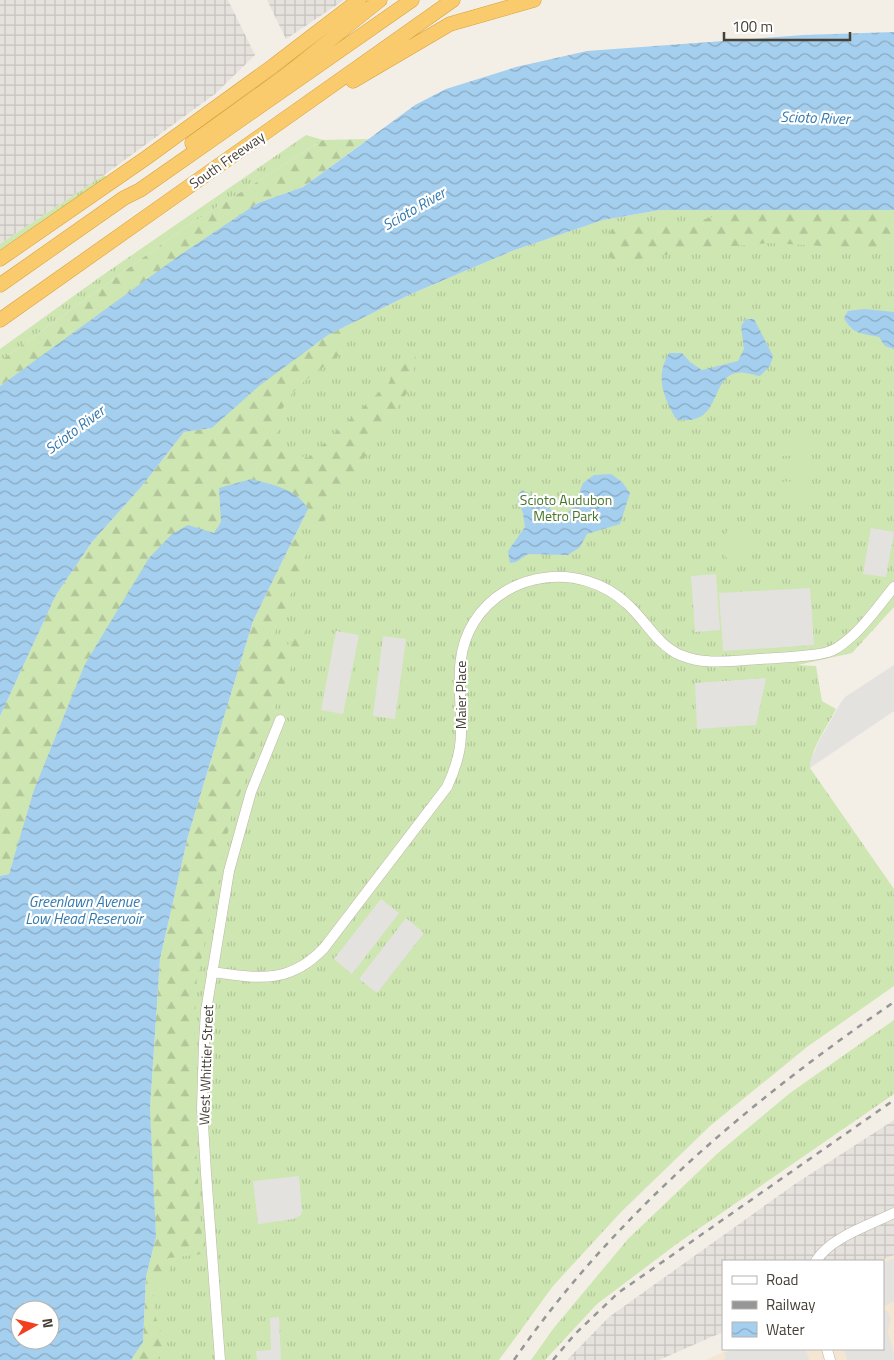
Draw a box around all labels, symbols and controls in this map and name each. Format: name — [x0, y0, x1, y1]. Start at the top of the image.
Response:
scale bar — [724, 10, 850, 42]
text: 100 m — [732, 15, 773, 38]
water label: Scioto River — [780, 105, 852, 130]
street label: South Freeway — [185, 126, 269, 193]
water label: Scioto River — [378, 180, 451, 236]
water label: Scioto River — [40, 398, 111, 460]
park label: Scioto Audubon Metro Park — [520, 489, 612, 526]
street label: Maier Place — [450, 661, 471, 729]
water label: Greenlawn Avenue Low Head Reservoir — [25, 890, 145, 930]
street label: West Whittier Street — [193, 1004, 218, 1126]
legend — [722, 1260, 884, 1350]
text: Road — [766, 1268, 798, 1291]
text: Railway — [766, 1293, 816, 1316]
north arrow — [10, 1300, 60, 1350]
text: N — [37, 1317, 59, 1329]
text: Water — [766, 1318, 805, 1341]

